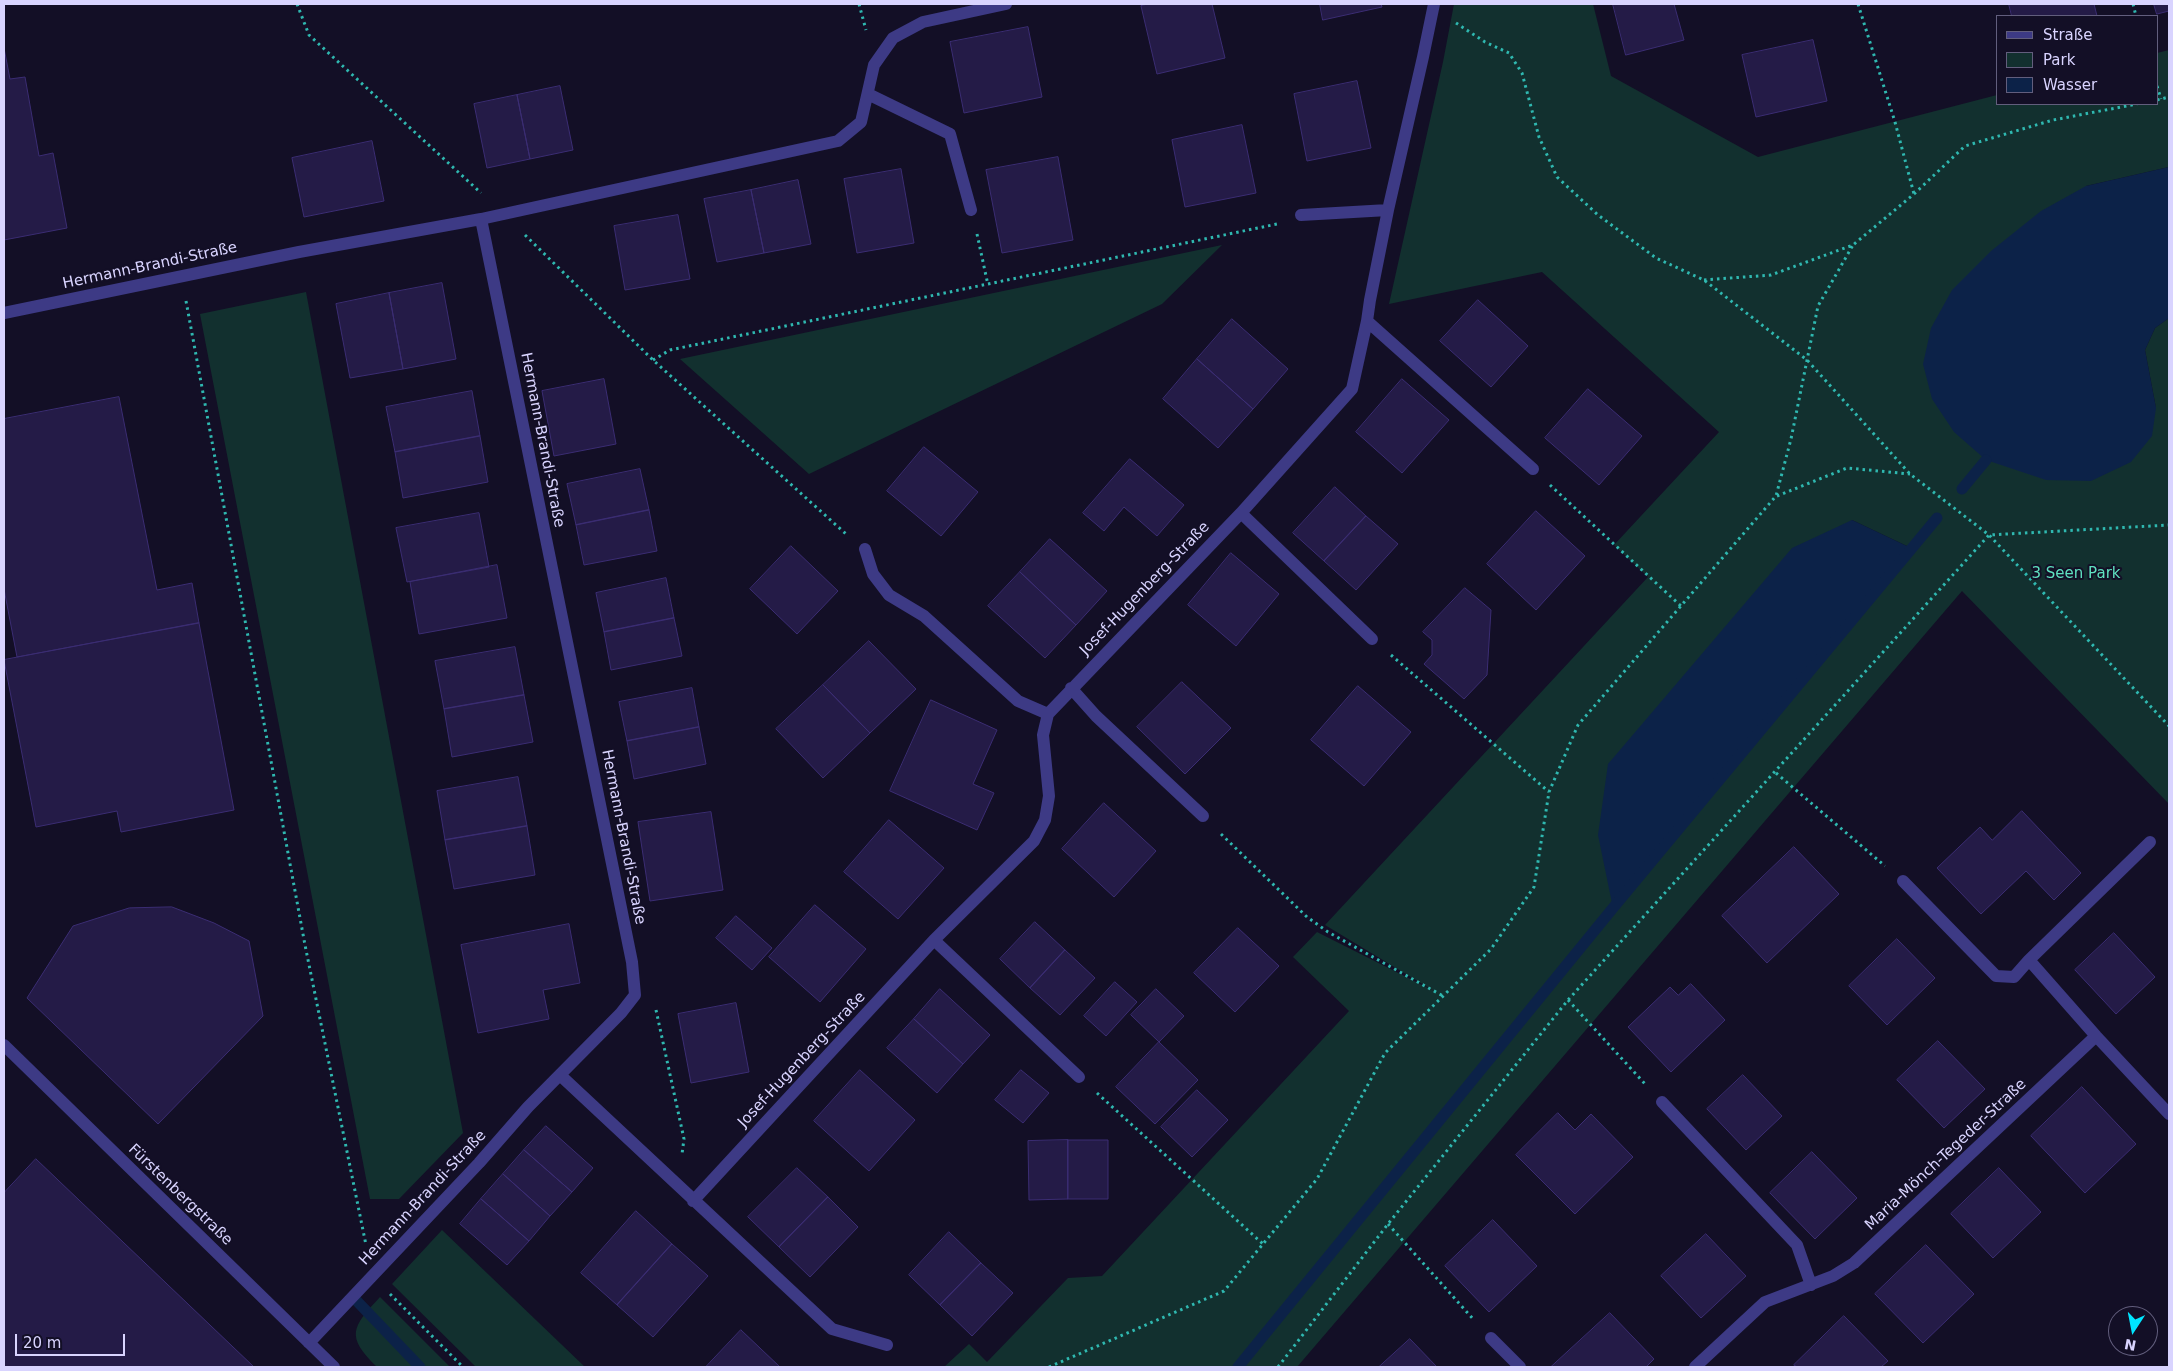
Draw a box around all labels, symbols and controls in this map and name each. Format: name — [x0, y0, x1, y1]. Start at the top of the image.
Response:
legend — [1996, 15, 2158, 105]
text: Straße — [2043, 26, 2092, 44]
text: Park — [2043, 51, 2075, 69]
text: Wasser — [2043, 76, 2097, 94]
street label: Hermann-Brandi-Straße — [61, 239, 239, 293]
street label: Hermann-Brandi-Straße — [516, 351, 568, 529]
street label: Josef-Hugenberg-Straße — [1076, 519, 1214, 659]
park label: 3 Seen Park — [2032, 565, 2120, 583]
street label: Hermann-Brandi-Straße — [597, 748, 649, 926]
street label: Josef-Hugenberg-Straße — [735, 989, 869, 1131]
street label: Maria-Mönch-Tegeder-Straße — [1862, 1075, 2030, 1235]
street label: Hermann-Brandi-Straße — [356, 1127, 490, 1269]
street label: Fürstenbergstraße — [124, 1141, 236, 1249]
north arrow — [2108, 1306, 2158, 1356]
scale bar — [18, 1324, 128, 1356]
text: 20 m — [23, 1334, 61, 1352]
text: N — [2123, 1336, 2138, 1354]

